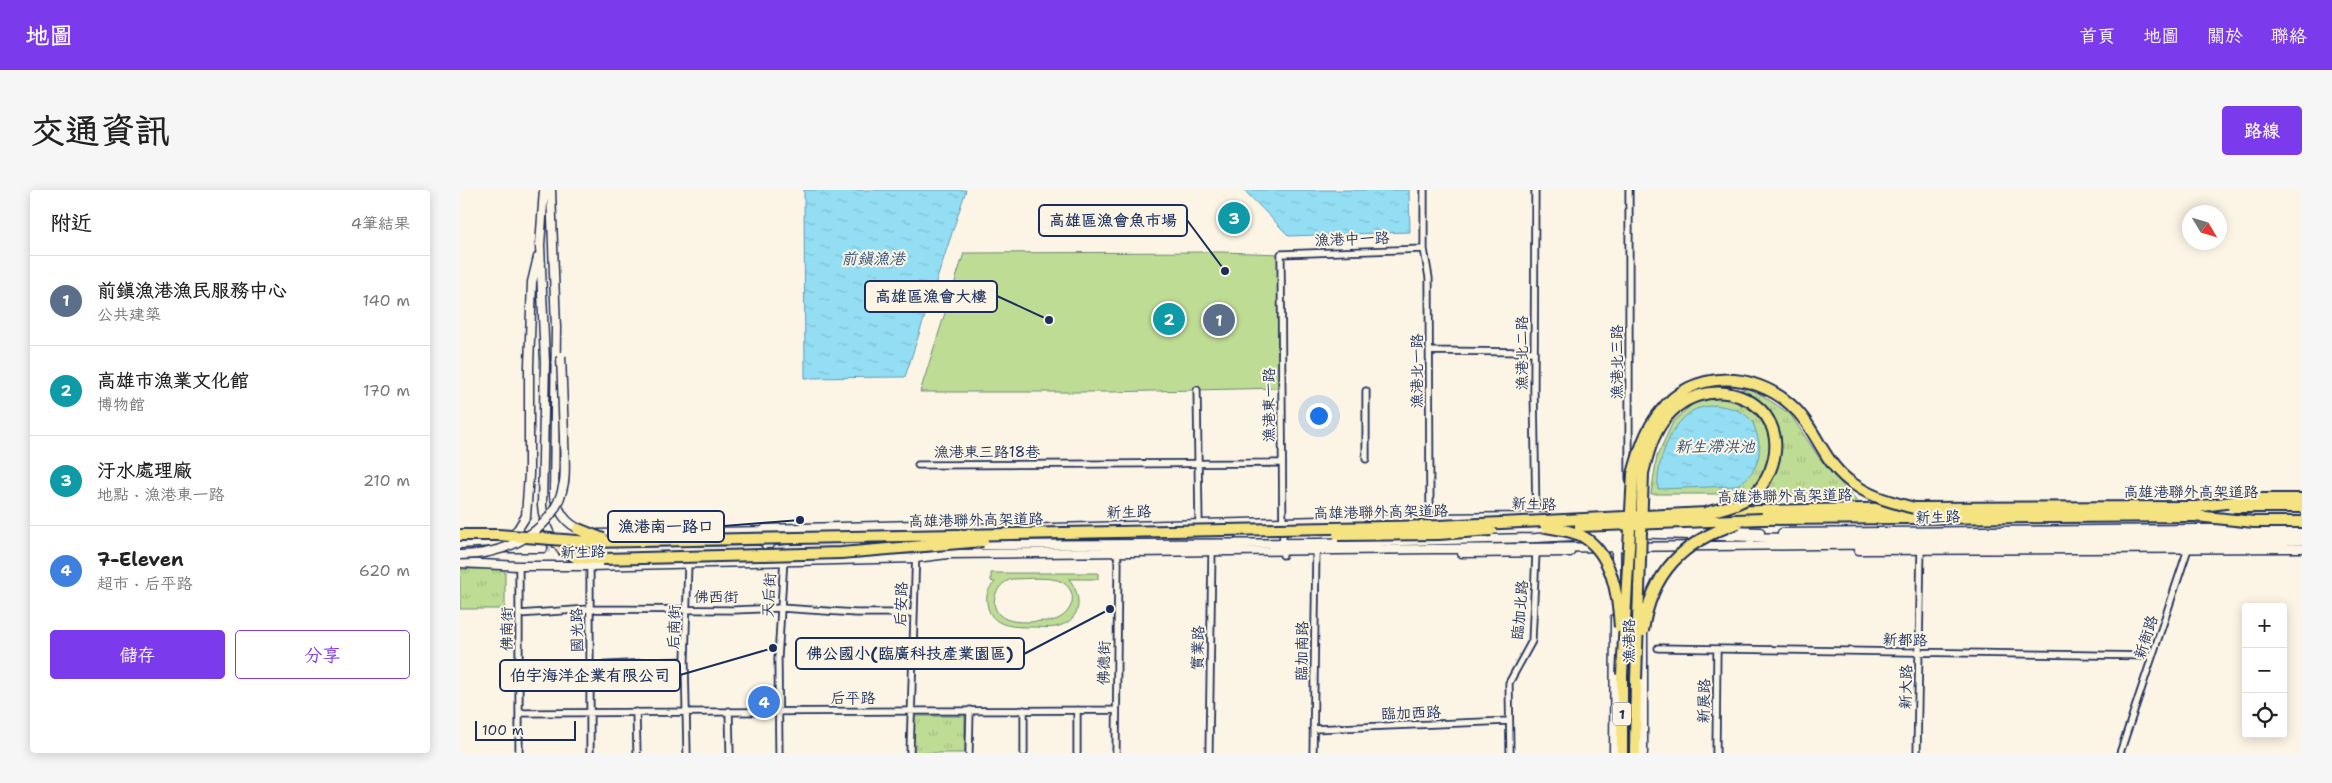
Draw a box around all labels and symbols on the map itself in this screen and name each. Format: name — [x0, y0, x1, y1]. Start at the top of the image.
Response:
pin: 3 — [1218, 199, 1250, 237]
callout: 高雄區漁會魚市場 — [1039, 205, 1187, 236]
north arrow — [2182, 205, 2227, 250]
text: 高雄區漁會魚市場 — [1049, 210, 1177, 231]
street label: 漁港中一路 — [1314, 228, 1390, 250]
water label: 前鎮漁港 — [841, 248, 907, 269]
callout: 高雄區漁會大樓 — [865, 281, 997, 312]
text: 高雄區漁會大樓 — [875, 286, 987, 307]
pin: 2 — [1153, 300, 1185, 338]
pin: 1 — [1203, 301, 1235, 339]
street label: 漁港北二路 — [1512, 315, 1532, 391]
street label: 漁港北三路 — [1607, 324, 1627, 400]
street label: 漁港北一路 — [1407, 333, 1427, 409]
street label: 漁港東一路 — [1259, 367, 1279, 443]
your location — [1306, 403, 1332, 429]
water label: 新生滯洪池 — [1675, 436, 1756, 457]
street label: 漁港東三路18巷 — [934, 442, 1040, 462]
street label: 高雄港聯外高架道路 — [2123, 482, 2259, 502]
street label: 高雄港聯外高架道路 — [1717, 485, 1853, 507]
street label: 新生路 — [1511, 493, 1557, 515]
street label: 高雄港聯外高架道路 — [1313, 501, 1449, 523]
street label: 新生路 — [1106, 502, 1152, 522]
street label: 新生路 — [1915, 507, 1961, 527]
street label: 高雄港聯外高架道路 — [908, 509, 1044, 531]
callout: 漁港南一路口 — [608, 511, 724, 542]
text: 漁港南一路口 — [618, 516, 714, 537]
street label: 新生路 — [560, 542, 606, 562]
street label: 天后街 — [758, 572, 780, 618]
street label: 臨加北路 — [1507, 579, 1533, 641]
street label: 后安路 — [890, 581, 912, 627]
street label: 佛西街 — [693, 587, 739, 607]
street label: 后南街 — [663, 604, 685, 650]
street label: 佛南街 — [497, 606, 517, 652]
street label: 國光路 — [567, 607, 587, 653]
street label: 新衙路 — [2130, 613, 2162, 661]
street label: 漁港路 — [1619, 618, 1639, 664]
street label: 臨加南路 — [1291, 621, 1313, 681]
street label: 實業路 — [1188, 625, 1208, 671]
street label: 新都路 — [1882, 630, 1928, 650]
callout: 佛公國小(臨廣科技產業園區) — [796, 638, 1024, 669]
street label: 佛德街 — [1094, 640, 1114, 686]
text: 佛公國小(臨廣科技產業園區) — [806, 643, 1014, 664]
callout: 伯宇海洋企業有限公司 — [500, 660, 680, 691]
street label: 新大路 — [1896, 664, 1916, 710]
text: 伯宇海洋企業有限公司 — [510, 665, 670, 686]
street label: 新展路 — [1694, 678, 1714, 724]
pin: 4 — [748, 683, 780, 721]
street label: 后平路 — [830, 688, 876, 708]
street label: 臨加西路 — [1381, 702, 1441, 724]
road number: 1 — [1613, 702, 1631, 726]
scale bar — [475, 718, 576, 741]

